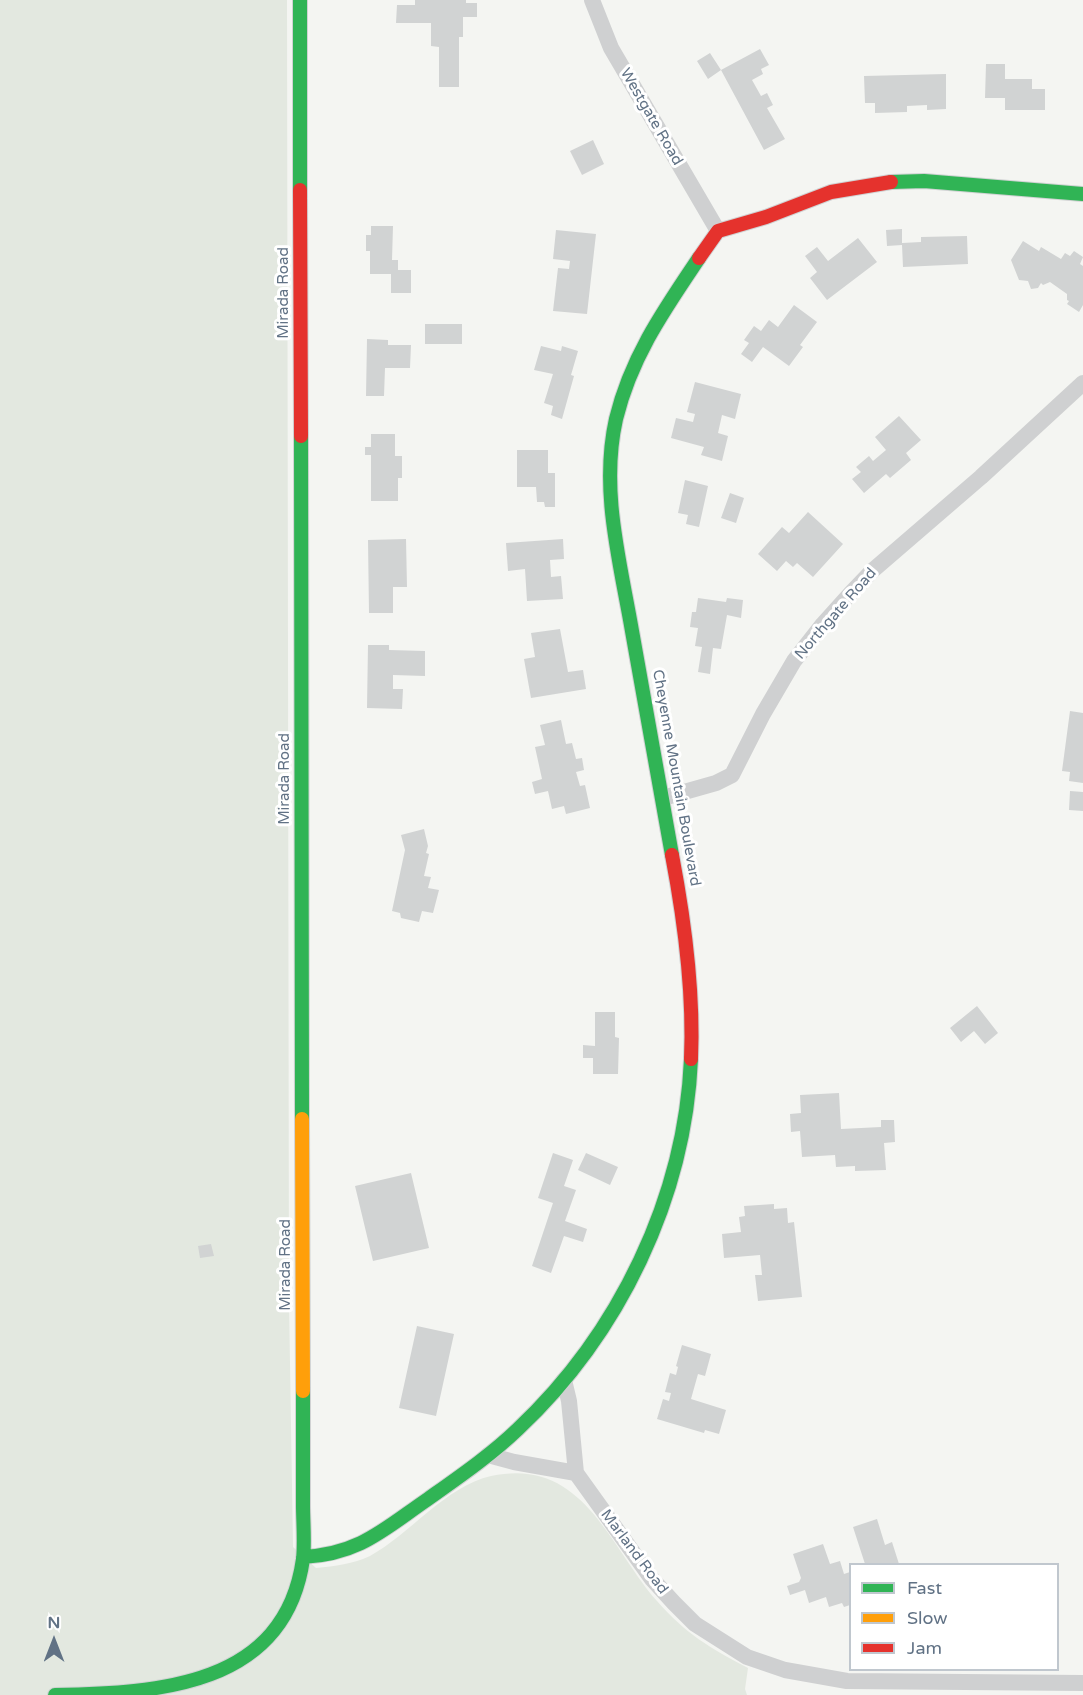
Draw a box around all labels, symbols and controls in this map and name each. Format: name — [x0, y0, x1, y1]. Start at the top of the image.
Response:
street label: Westgate Road — [616, 65, 686, 169]
street label: Mirada Road — [275, 247, 293, 339]
street label: Northgate Road — [791, 565, 881, 663]
street label: Cheyenne Mountain Boulevard — [648, 668, 704, 888]
street label: Mirada Road — [276, 733, 294, 825]
street label: Mirada Road — [277, 1219, 295, 1311]
street label: Marland Road — [596, 1506, 672, 1598]
legend — [849, 1563, 1059, 1671]
text: Fast — [907, 1577, 942, 1599]
text: Slow — [907, 1607, 948, 1629]
north arrow — [24, 1611, 84, 1671]
text: N — [48, 1613, 60, 1633]
text: Jam — [907, 1637, 942, 1659]

